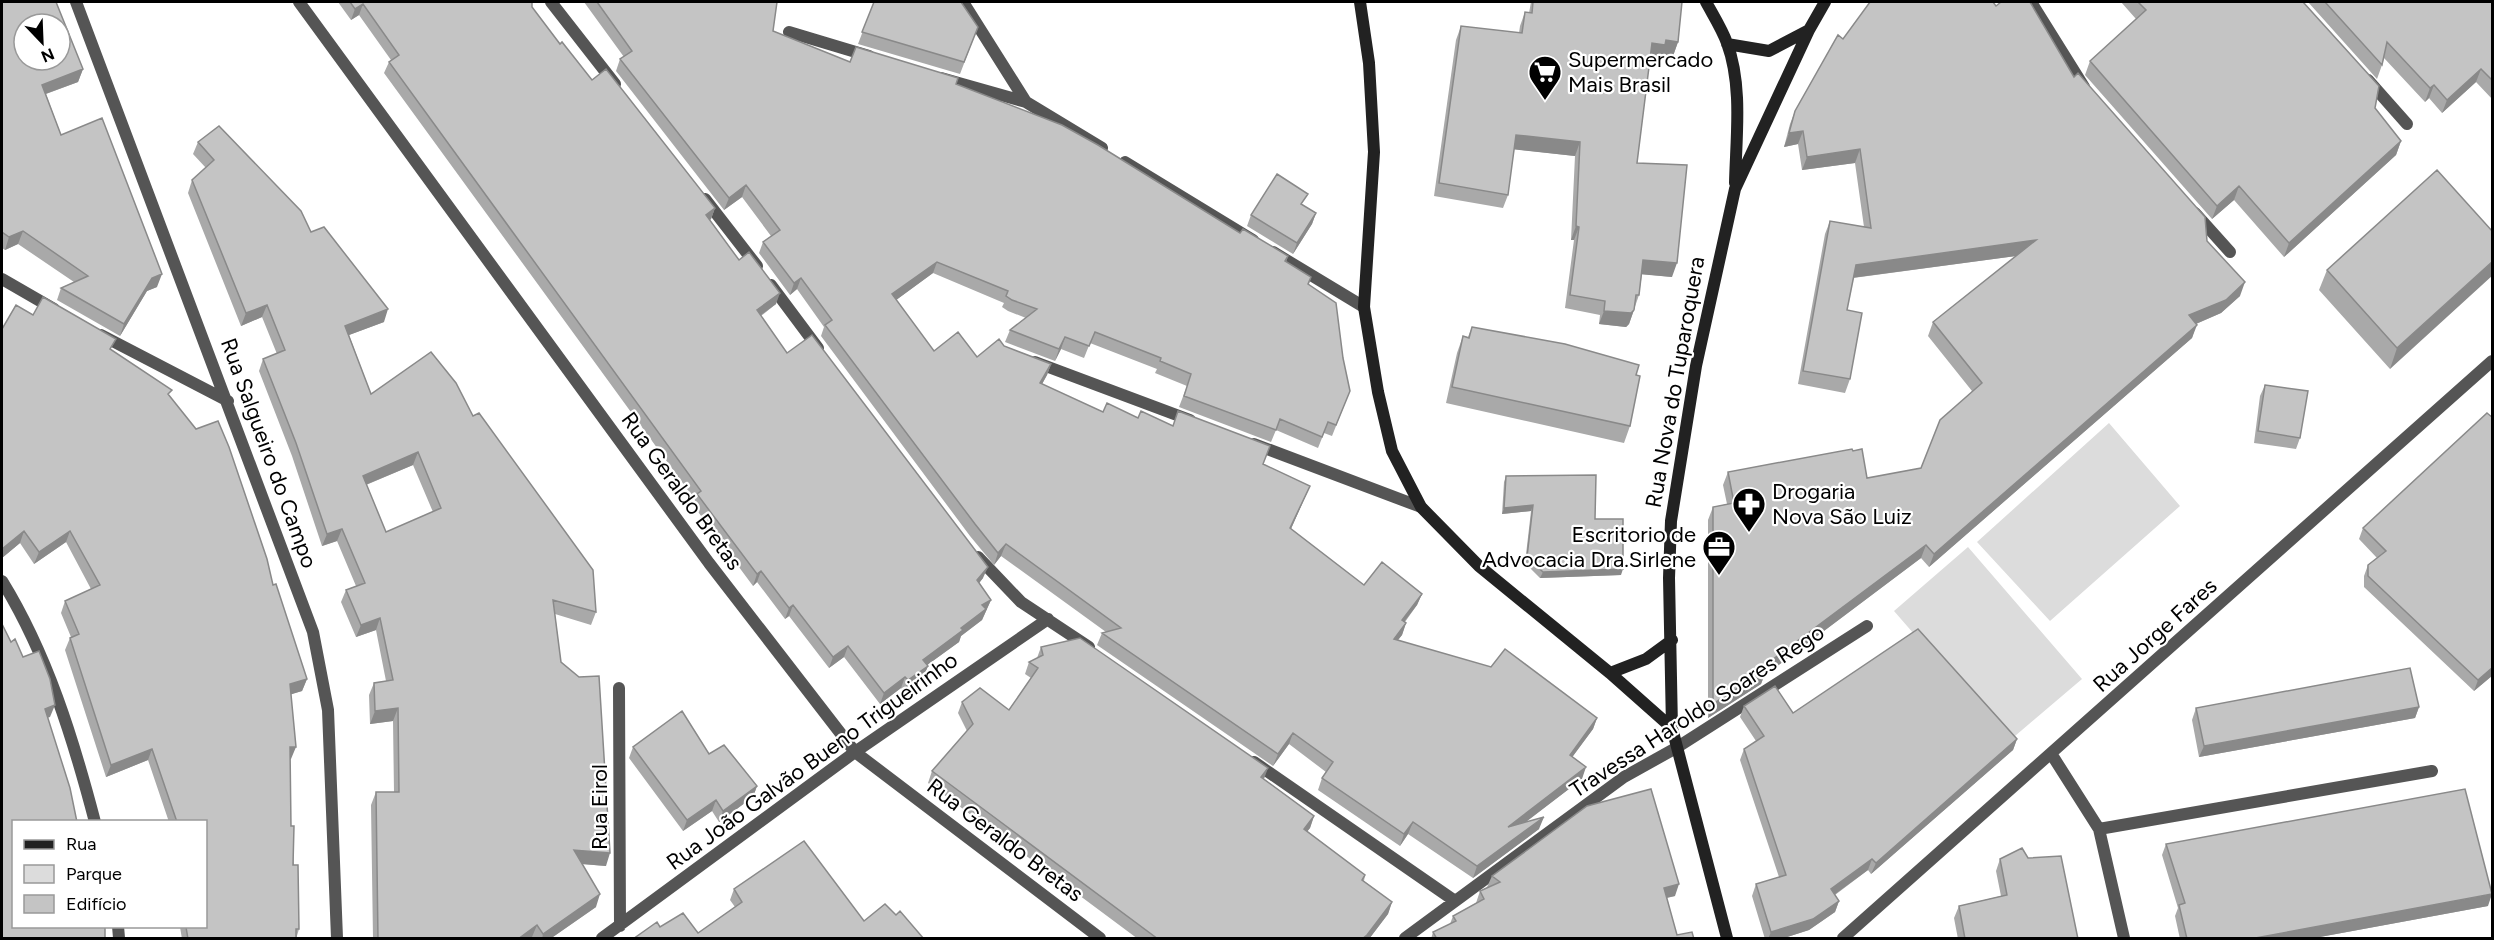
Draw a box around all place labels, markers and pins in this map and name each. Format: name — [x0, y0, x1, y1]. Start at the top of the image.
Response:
place label: Supermercado Mais Brasil — [1568, 46, 1713, 98]
supermarket icon: Supermercado Mais Brasil — [1527, 54, 1563, 101]
place label: Drogaria Nova São Luiz — [1772, 478, 1912, 530]
pharmacy icon: Drogaria Nova São Luiz — [1731, 486, 1767, 533]
place label: Escritorio de Advocacia Dra.Sirlene — [1482, 521, 1696, 573]
office icon: Escritorio de Advocacia Dra.Sirlene — [1701, 529, 1737, 576]

